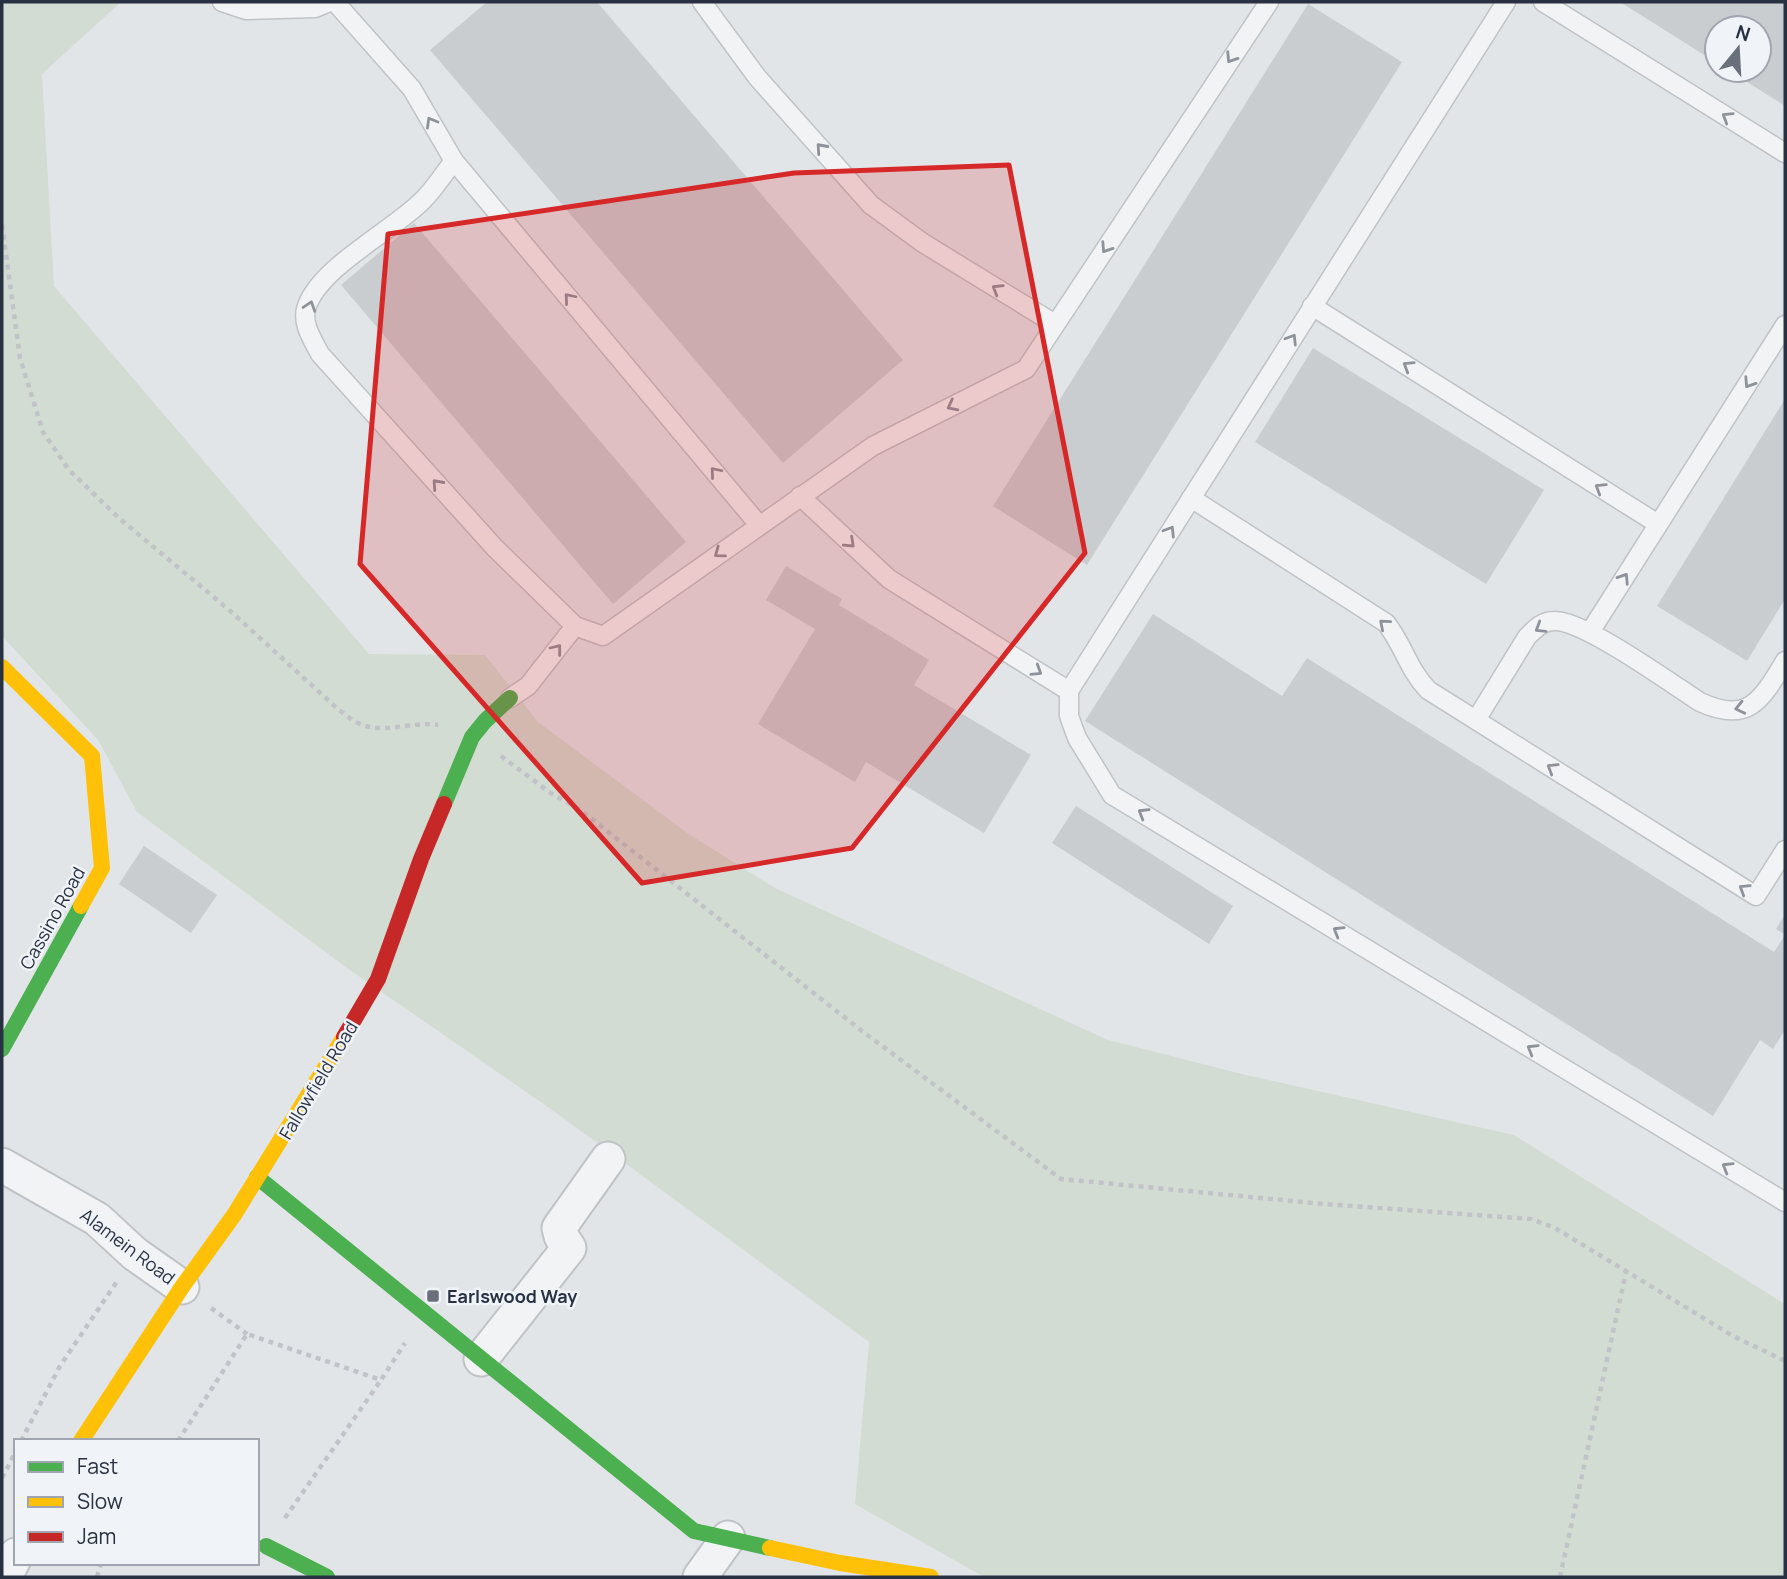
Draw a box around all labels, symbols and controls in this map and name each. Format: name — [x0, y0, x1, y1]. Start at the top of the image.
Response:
north arrow — [1703, 14, 1773, 84]
text: N — [1733, 18, 1754, 47]
one-way arrow — [1227, 50, 1239, 63]
one-way arrow — [1722, 113, 1735, 126]
one-way arrow — [426, 117, 439, 130]
one-way arrow — [816, 143, 829, 156]
one-way arrow — [1101, 240, 1114, 253]
one-way arrow — [991, 284, 1004, 297]
one-way arrow — [565, 293, 577, 306]
one-way arrow — [302, 300, 316, 312]
one-way arrow — [1283, 333, 1296, 346]
one-way arrow — [1403, 362, 1416, 375]
one-way arrow — [1744, 375, 1757, 388]
one-way arrow — [947, 398, 959, 412]
one-way arrow — [711, 468, 723, 481]
one-way arrow — [433, 479, 446, 492]
one-way arrow — [1595, 483, 1608, 496]
one-way arrow — [1162, 525, 1175, 538]
one-way arrow — [842, 534, 855, 547]
one-way arrow — [714, 545, 727, 557]
one-way arrow — [1615, 573, 1628, 586]
one-way arrow — [1535, 619, 1548, 632]
one-way arrow — [1379, 620, 1392, 632]
one-way arrow — [548, 645, 561, 657]
one-way arrow — [1029, 663, 1042, 676]
one-way arrow — [1735, 700, 1747, 715]
one-way arrow — [1546, 763, 1559, 776]
one-way arrow — [1138, 809, 1151, 822]
street label: Cassino Road — [14, 863, 90, 973]
one-way arrow — [1739, 884, 1752, 897]
one-way arrow — [1332, 926, 1345, 939]
street label: Fallowfield Road — [273, 1017, 363, 1143]
one-way arrow — [1527, 1044, 1540, 1057]
one-way arrow — [1721, 1162, 1734, 1175]
street label: Alamein Road — [76, 1203, 180, 1289]
place label: Earlswood Way — [447, 1284, 577, 1308]
marker: Earlswood Way — [425, 1288, 441, 1304]
legend — [14, 1439, 259, 1565]
text: Fast — [77, 1452, 118, 1480]
text: Slow — [77, 1487, 123, 1515]
text: Jam — [77, 1522, 116, 1550]

